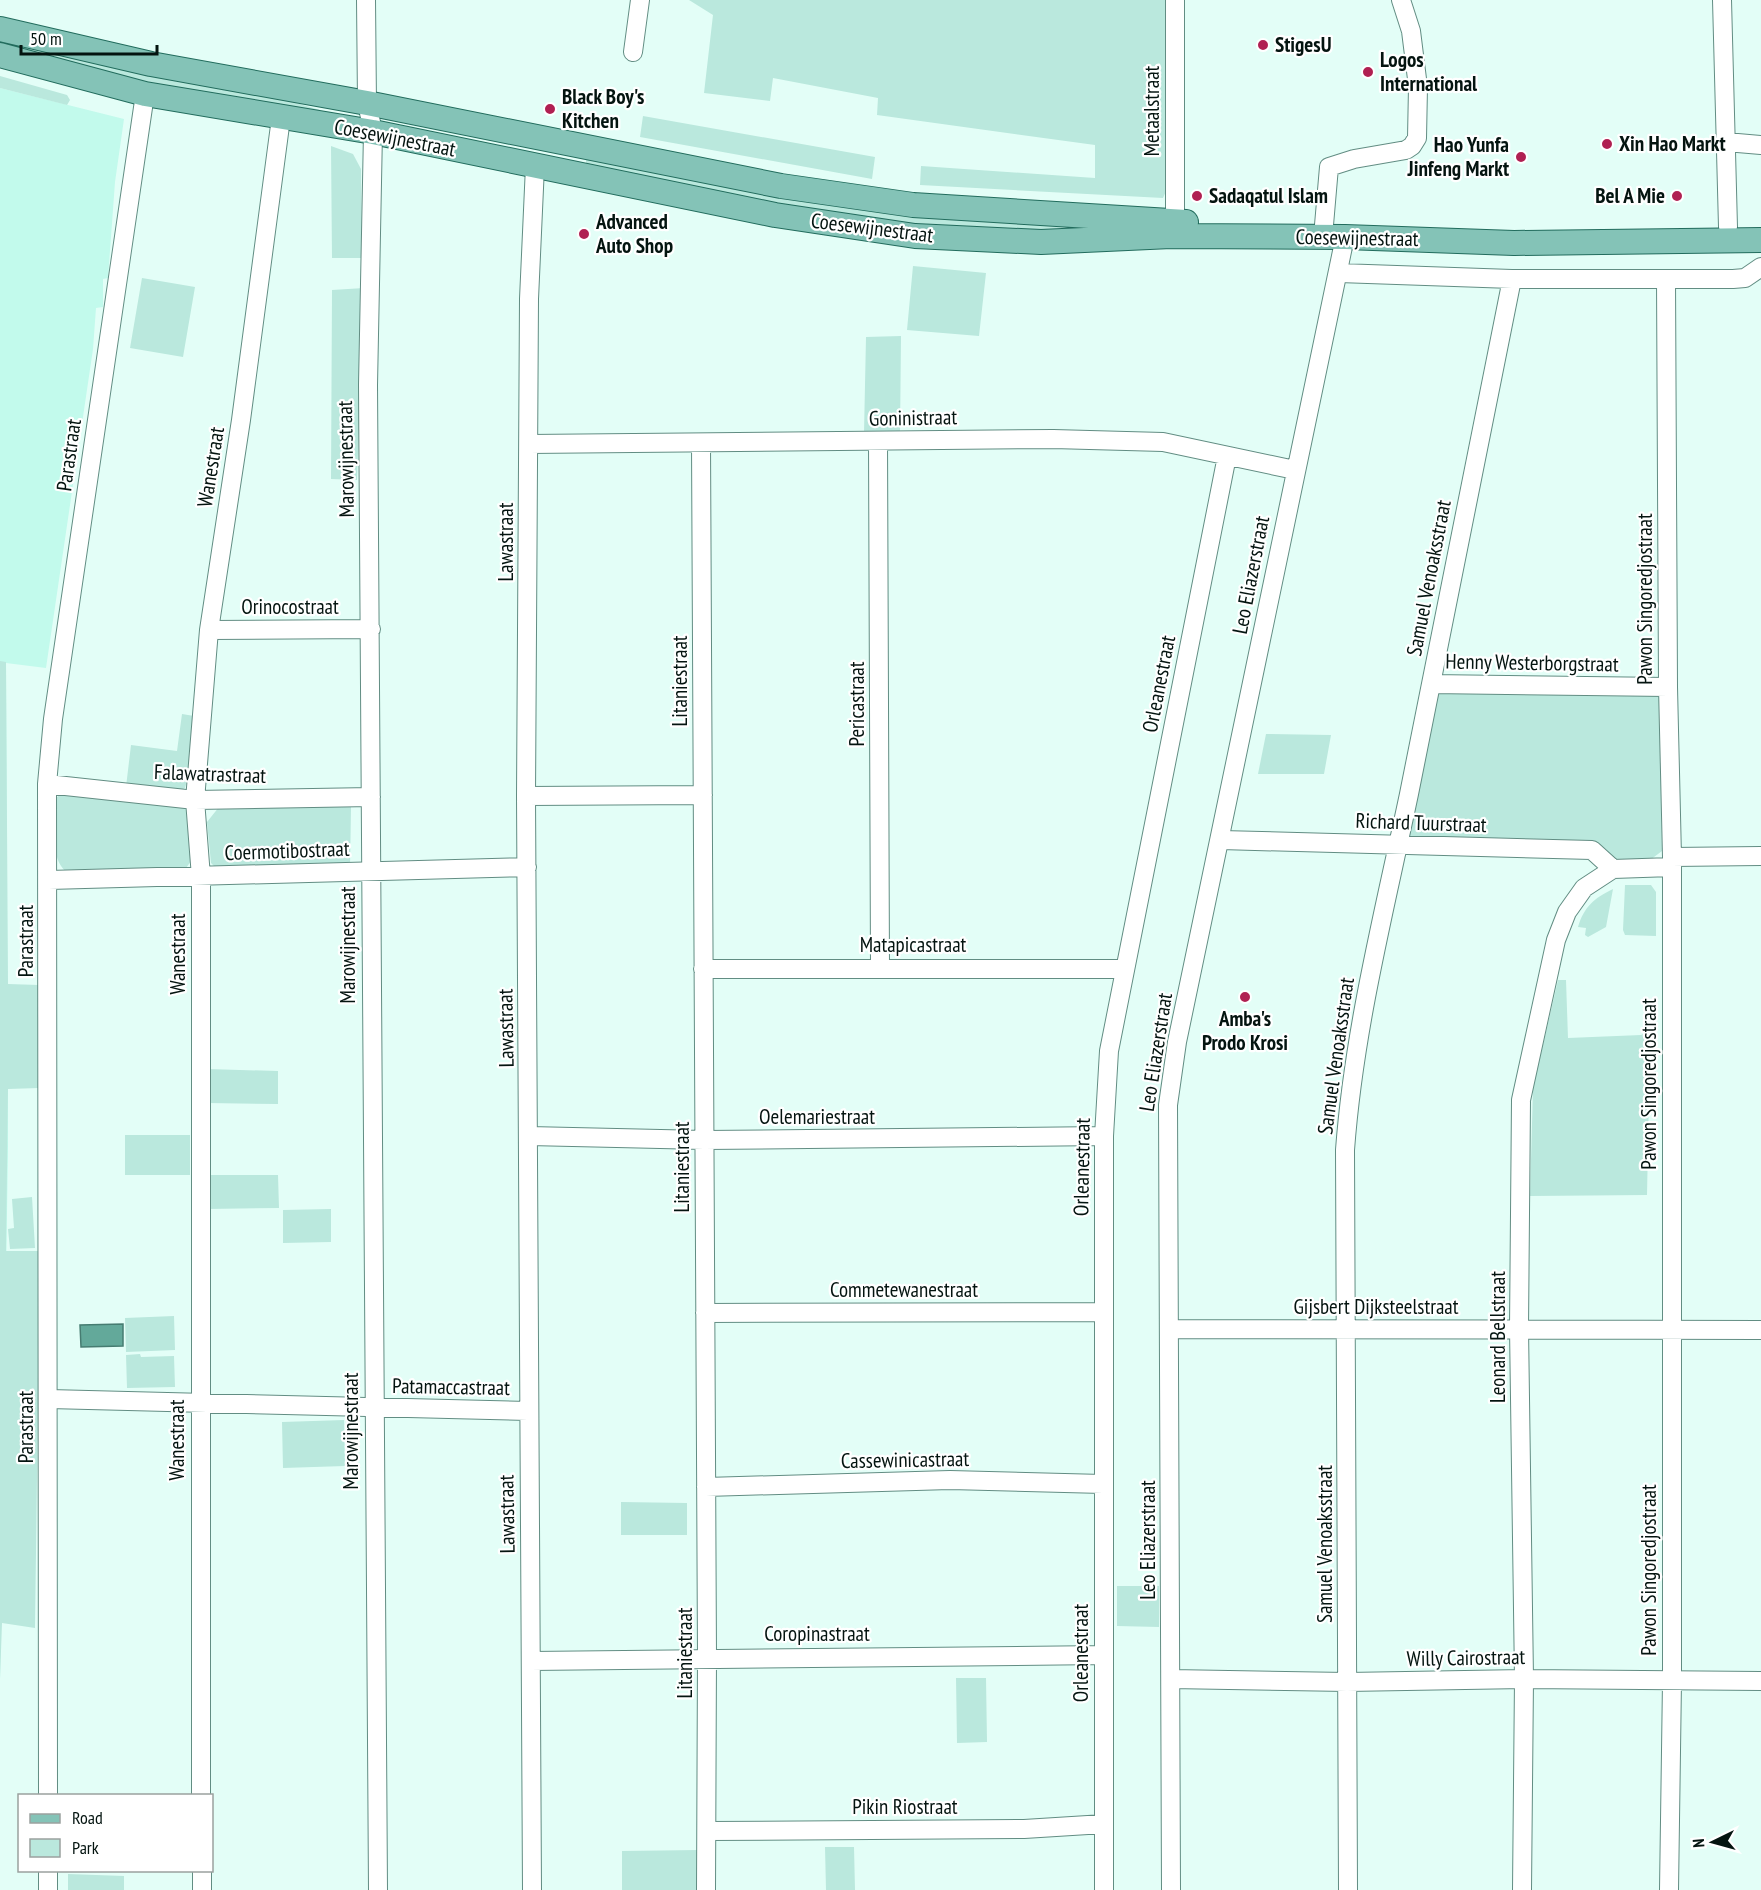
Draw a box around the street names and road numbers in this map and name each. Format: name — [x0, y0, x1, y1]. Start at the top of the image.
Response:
street label: Metaalstraat — [1138, 65, 1165, 156]
street label: Coesewijnestraat — [332, 113, 458, 163]
street label: Coesewijnestraat — [809, 207, 935, 248]
street label: Coesewijnestraat — [1295, 223, 1419, 252]
street label: Marowijnestraat — [331, 400, 360, 518]
street label: Goninistraat — [869, 403, 958, 432]
street label: Parastraat — [50, 417, 87, 493]
street label: Wanestraat — [191, 425, 230, 509]
street label: Samuel Venoaksstraat — [1400, 497, 1457, 658]
street label: Lawastraat — [492, 502, 519, 581]
street label: Leo Eliazerstraat — [1226, 513, 1275, 636]
street label: Pawon Singoredjostraat — [1631, 513, 1658, 685]
street label: Orinocostraat — [241, 593, 339, 620]
street label: Orleanestraat — [1136, 633, 1181, 735]
street label: Litaniestraat — [666, 635, 693, 727]
street label: Henny Westerborgstraat — [1445, 647, 1619, 678]
street label: Pericastraat — [843, 661, 870, 746]
street label: Falawatrastraat — [153, 758, 267, 789]
street label: Richard Tuurstraat — [1355, 807, 1487, 838]
street label: Coermotibostraat — [224, 835, 350, 866]
street label: Marowijnestraat — [334, 886, 361, 1003]
street label: Parastraat — [12, 904, 39, 977]
street label: Wanestraat — [164, 913, 191, 994]
street label: Matapicastraat — [860, 931, 967, 958]
street label: Samuel Venoaksstraat — [1311, 976, 1360, 1136]
street label: Lawastraat — [491, 988, 520, 1068]
street label: Leo Eliazerstraat — [1133, 991, 1178, 1113]
street label: Pawon Singoredjostraat — [1635, 998, 1662, 1170]
street label: Oelemariestraat — [759, 1103, 875, 1130]
street label: Orleanestraat — [1067, 1117, 1096, 1216]
street label: Litaniestraat — [668, 1121, 695, 1213]
street label: Leonard Bellstraat — [1484, 1271, 1511, 1403]
street label: Commetewanestraat — [830, 1276, 978, 1303]
street label: Gijsbert Dijksteelstraat — [1294, 1293, 1459, 1320]
street label: Marowijnestraat — [337, 1372, 364, 1489]
street label: Patamaccastraat — [392, 1372, 510, 1401]
street label: Parastraat — [12, 1390, 39, 1463]
street label: Wanestraat — [163, 1399, 190, 1480]
street label: Cassewinicastraat — [841, 1445, 970, 1474]
street label: Samuel Venoaksstraat — [1311, 1465, 1338, 1623]
street label: Lawastraat — [492, 1474, 521, 1554]
street label: Leo Eliazerstraat — [1134, 1480, 1161, 1600]
street label: Pawon Singoredjostraat — [1635, 1484, 1662, 1656]
street label: Orleanestraat — [1067, 1604, 1094, 1702]
street label: Litaniestraat — [671, 1607, 698, 1699]
street label: Coropinastraat — [764, 1620, 870, 1647]
street label: Willy Cairostraat — [1406, 1643, 1526, 1672]
street label: Pikin Riostraat — [852, 1793, 958, 1820]

